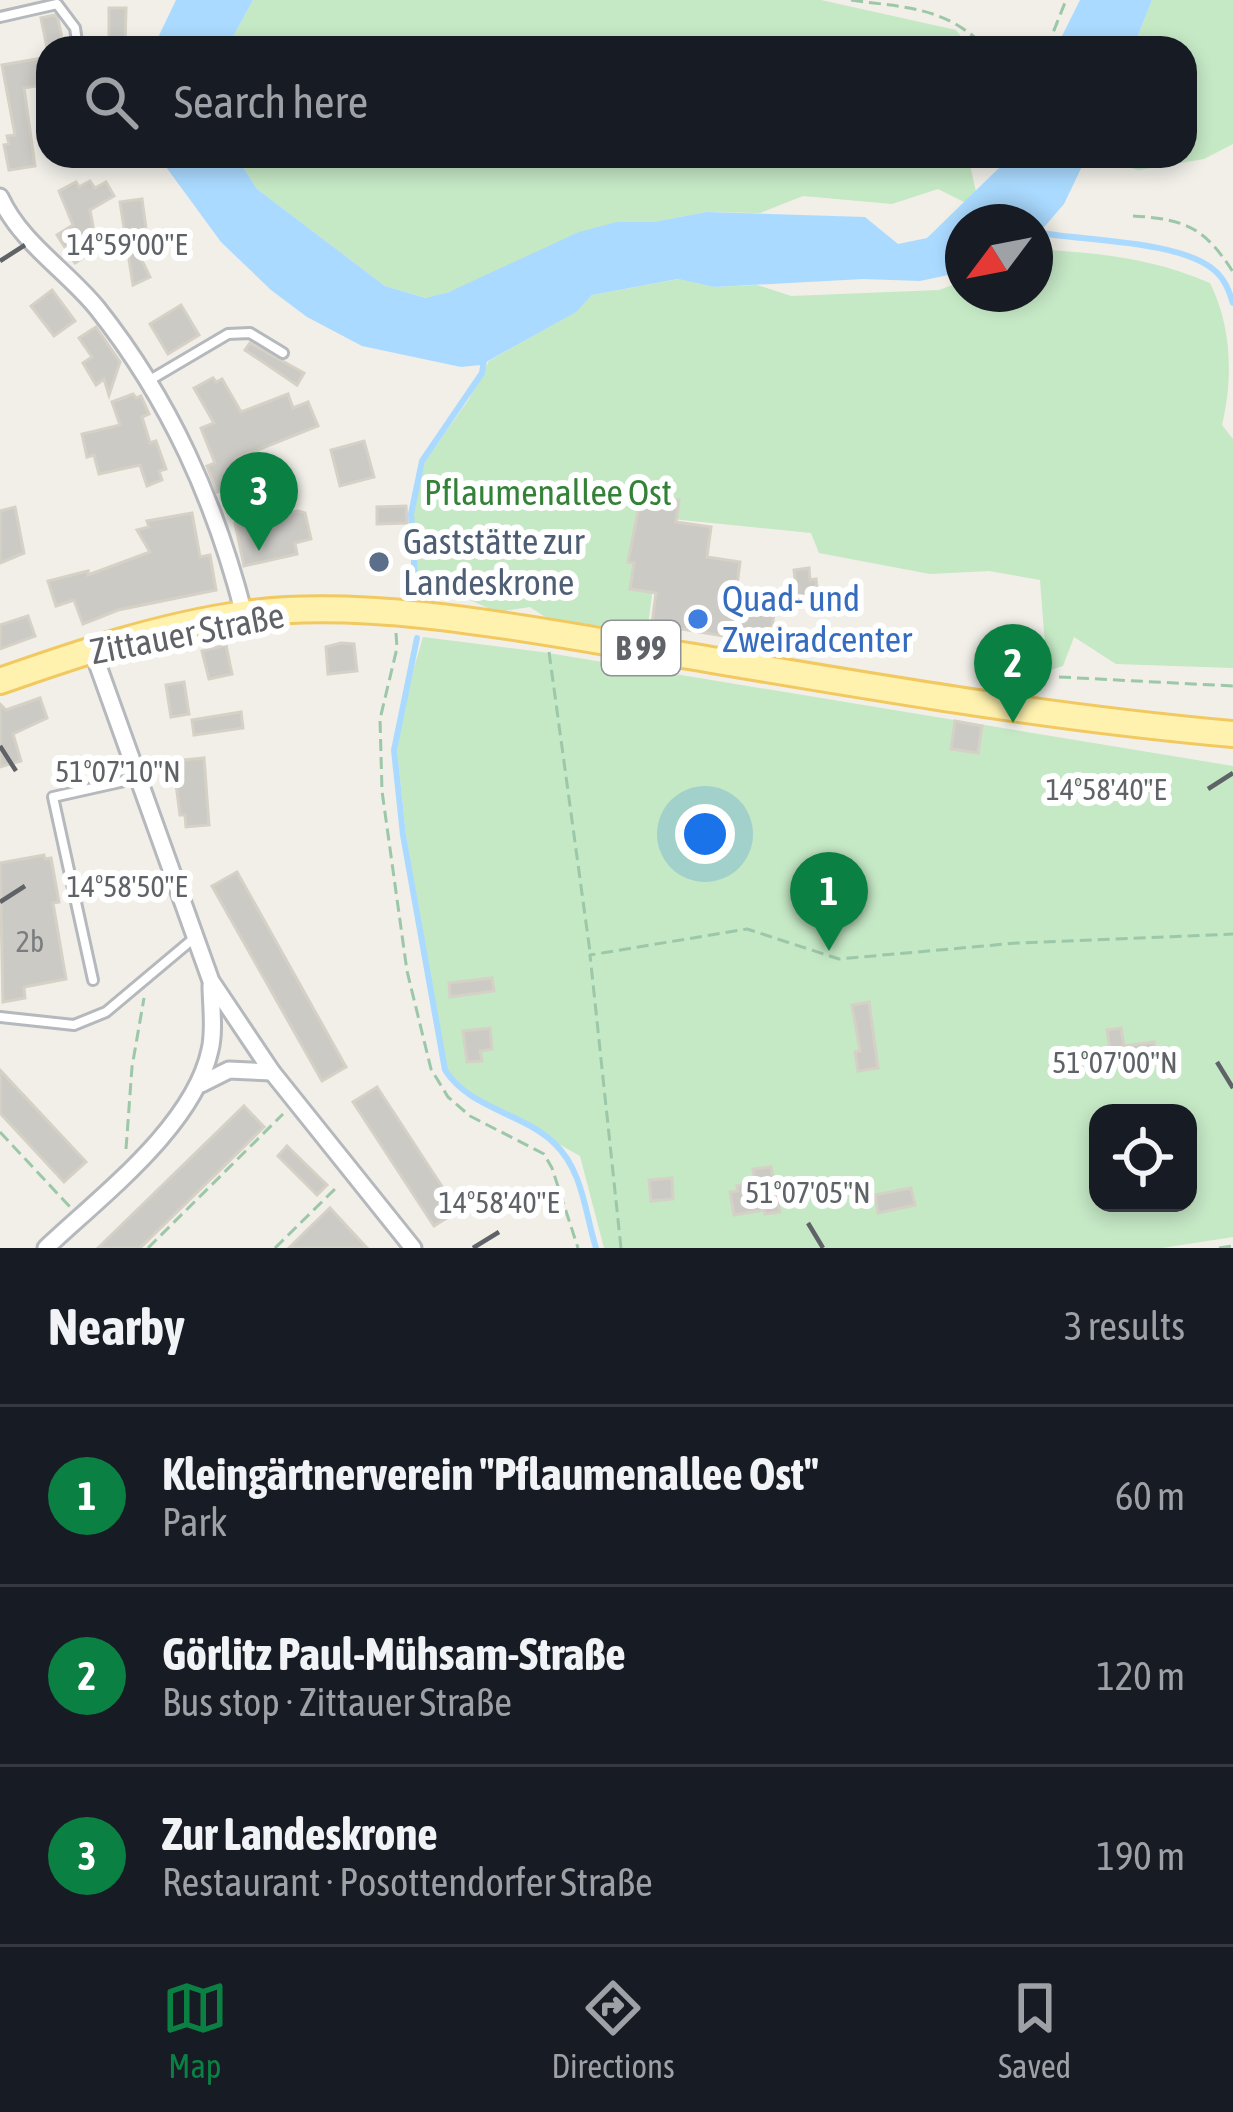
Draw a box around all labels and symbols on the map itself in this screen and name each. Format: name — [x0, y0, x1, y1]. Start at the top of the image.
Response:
north arrow — [945, 204, 1053, 312]
text: 14°59'00"E — [67, 227, 187, 261]
pin: 3 — [220, 452, 298, 551]
park label: Pflaumenallee Ost — [424, 471, 672, 513]
place label: Gaststätte zur Landeskrone — [403, 520, 586, 603]
marker: Gaststätte zur Landeskrone — [366, 549, 392, 575]
place label: Quad- und Zweiradcenter — [722, 577, 913, 660]
street label: Zittauer Straße — [86, 594, 288, 672]
marker: Quad- und Zweiradcenter — [685, 606, 711, 632]
road number: B 99 — [602, 621, 680, 675]
pin: 2 — [974, 624, 1052, 723]
text: 51°07'10"N — [55, 754, 181, 788]
text: 14°58'40"E — [1046, 772, 1166, 806]
your location — [675, 804, 735, 864]
pin: 1 — [790, 852, 868, 951]
text: 14°58'50"E — [67, 869, 187, 903]
house number: 2b — [16, 924, 44, 958]
text: 51°07'00"N — [1052, 1045, 1178, 1079]
text: 51°07'05"N — [745, 1175, 871, 1209]
text: 14°58'40"E — [439, 1185, 559, 1219]

